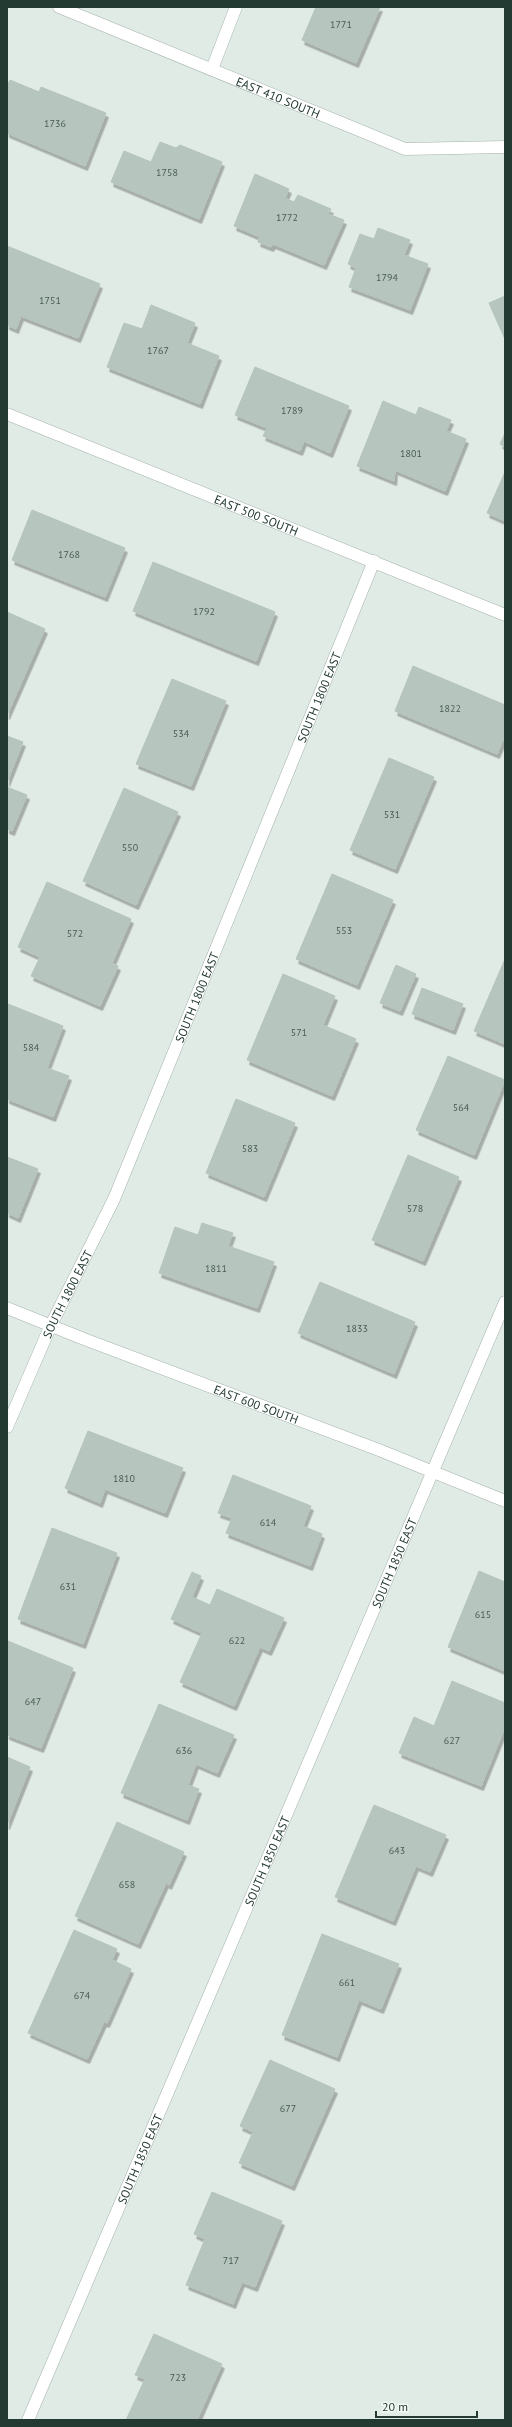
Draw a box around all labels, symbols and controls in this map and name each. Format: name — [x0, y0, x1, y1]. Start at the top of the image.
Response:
house number: 1771 — [330, 18, 352, 31]
street label: EAST 410 SOUTH — [234, 73, 322, 121]
house number: 1736 — [44, 117, 66, 130]
house number: 1758 — [156, 166, 178, 179]
house number: 1772 — [276, 211, 298, 224]
house number: 1794 — [376, 271, 398, 284]
house number: 1751 — [39, 294, 61, 307]
house number: 1767 — [147, 344, 169, 357]
house number: 1789 — [281, 404, 303, 417]
house number: 1801 — [400, 447, 422, 460]
street label: EAST 500 SOUTH — [212, 491, 301, 538]
house number: 1768 — [58, 548, 80, 561]
house number: 1792 — [193, 605, 215, 618]
street label: SOUTH 1800 EAST — [293, 649, 344, 744]
house number: 1822 — [439, 702, 461, 715]
house number: 534 — [173, 727, 190, 740]
house number: 531 — [384, 808, 400, 821]
house number: 550 — [122, 841, 139, 854]
house number: 553 — [336, 924, 352, 937]
house number: 572 — [67, 927, 83, 940]
street label: SOUTH 1800 EAST — [171, 949, 222, 1045]
house number: 571 — [291, 1026, 307, 1039]
house number: 584 — [23, 1041, 40, 1054]
house number: 564 — [453, 1101, 470, 1114]
house number: 583 — [242, 1142, 258, 1155]
house number: 578 — [407, 1202, 423, 1215]
street label: SOUTH 1800 EAST — [39, 1247, 95, 1340]
house number: 1811 — [205, 1262, 227, 1275]
house number: 1833 — [346, 1322, 368, 1335]
street label: EAST 600 SOUTH — [212, 1381, 301, 1427]
house number: 1810 — [113, 1472, 135, 1485]
street label: SOUTH 1850 EAST — [368, 1515, 420, 1610]
house number: 614 — [260, 1516, 277, 1529]
house number: 631 — [60, 1580, 76, 1593]
house number: 615 — [475, 1608, 491, 1621]
house number: 622 — [229, 1634, 245, 1647]
house number: 647 — [25, 1695, 41, 1708]
house number: 627 — [444, 1734, 460, 1747]
house number: 636 — [176, 1744, 192, 1757]
street label: SOUTH 1850 EAST — [241, 1813, 293, 1908]
house number: 643 — [389, 1844, 405, 1857]
house number: 658 — [119, 1878, 135, 1891]
house number: 661 — [339, 1976, 355, 1989]
house number: 674 — [74, 1989, 91, 2002]
house number: 677 — [280, 2102, 296, 2115]
street label: SOUTH 1850 EAST — [114, 2111, 165, 2206]
house number: 717 — [223, 2254, 239, 2267]
house number: 723 — [170, 2371, 186, 2384]
scale bar — [376, 2393, 477, 2419]
text: 20 m — [382, 2399, 408, 2414]

